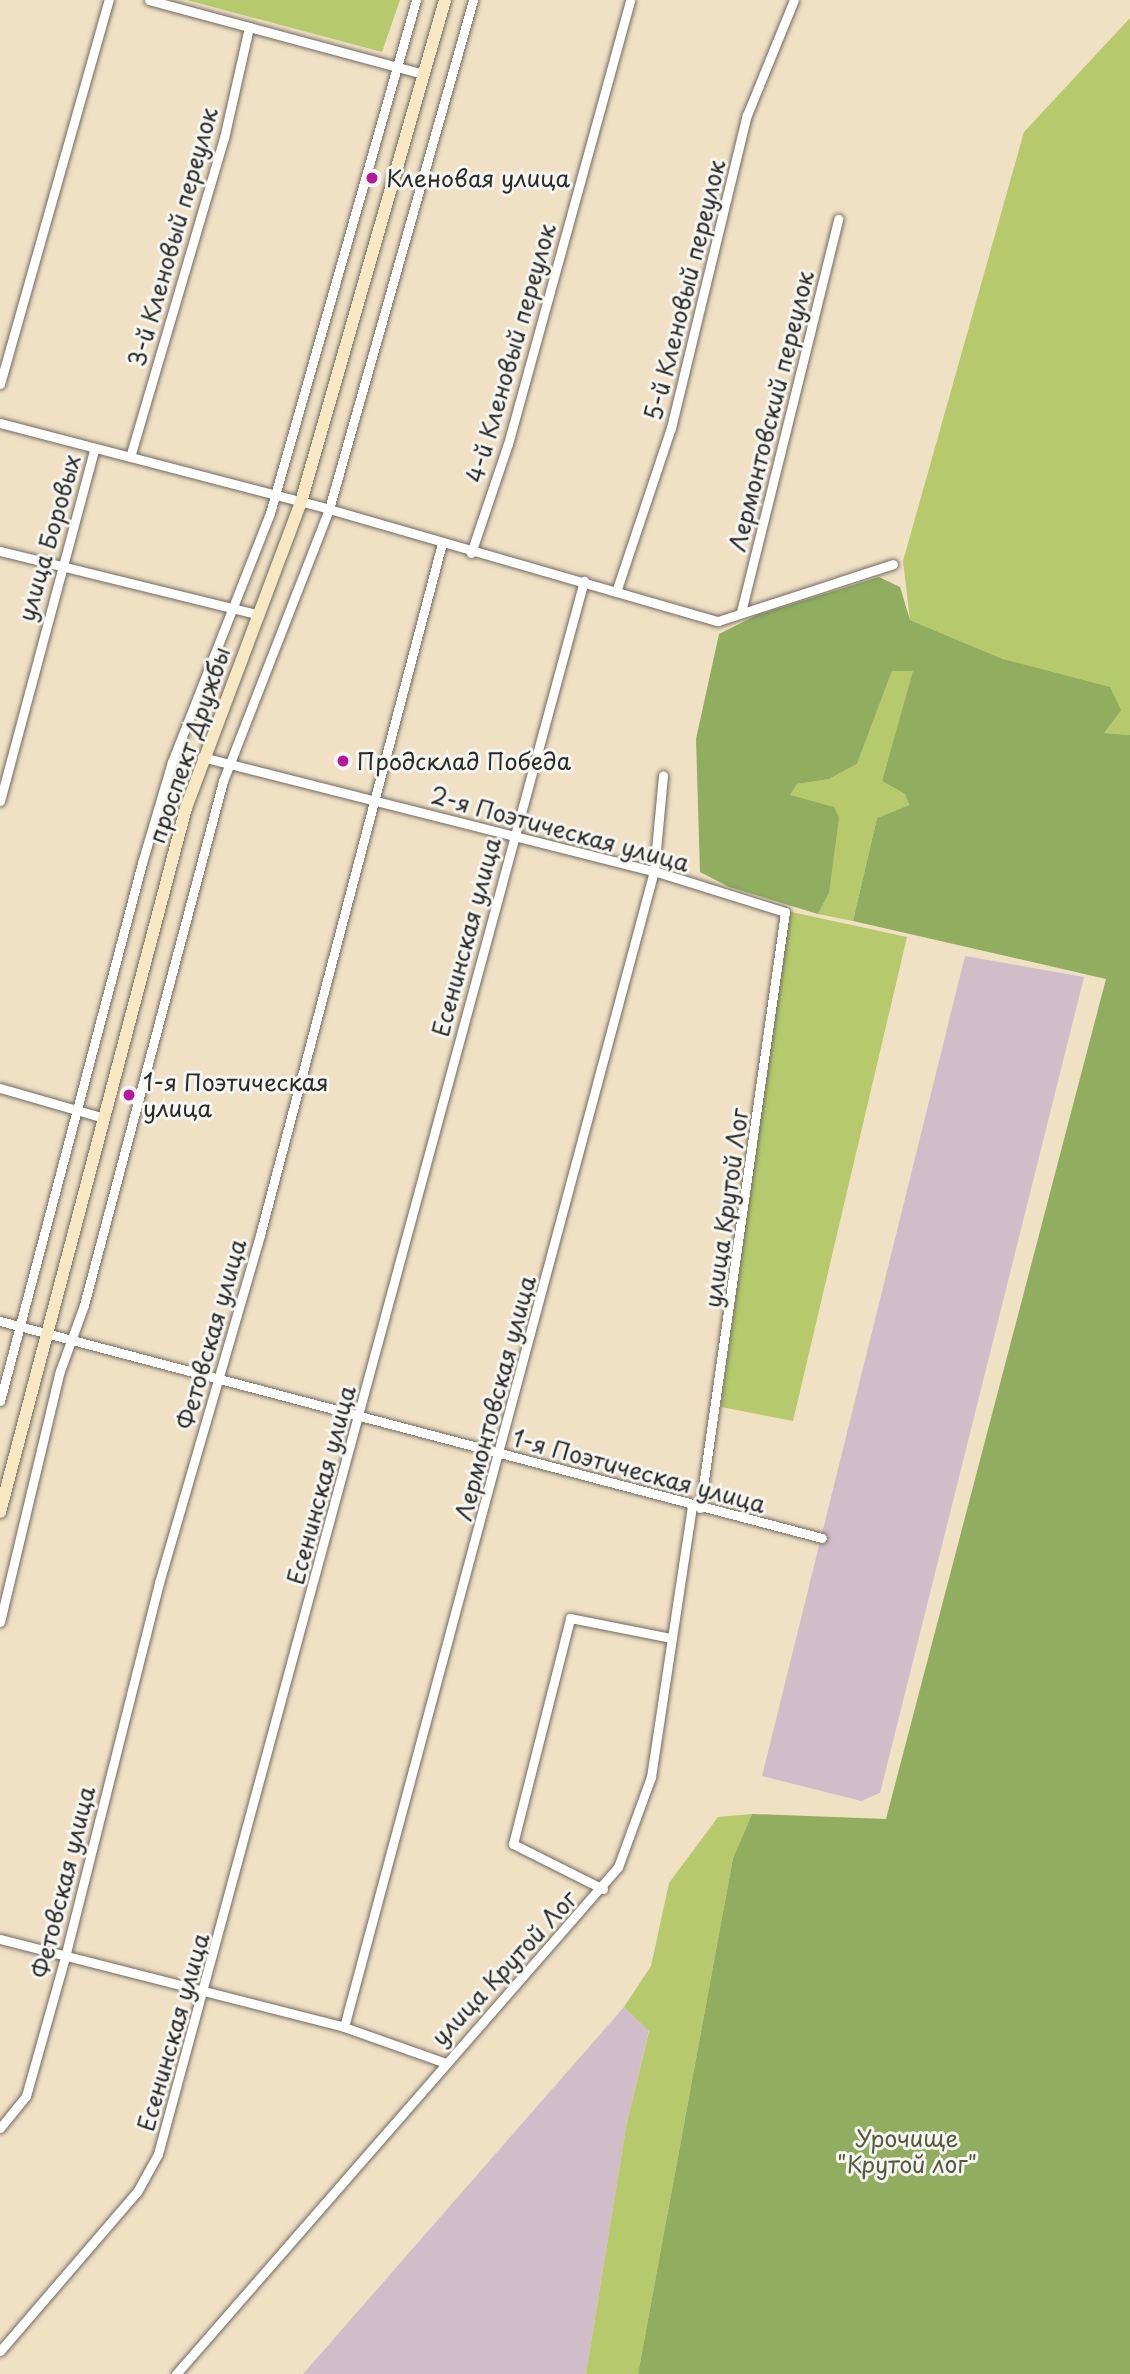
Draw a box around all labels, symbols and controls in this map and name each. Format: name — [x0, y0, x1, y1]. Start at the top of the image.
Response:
street label: 3-й Кленовый переулок — [123, 104, 223, 370]
street label: 5-й Кленовый переулок — [639, 156, 731, 424]
place label: Кленовая улица — [386, 164, 570, 192]
marker: Кленовая улица — [364, 170, 380, 186]
street label: 4-й Кленовый переулок — [461, 220, 561, 486]
street label: Лермонтовский переулок — [723, 268, 819, 554]
street label: улица Боровых — [12, 451, 86, 625]
street label: проспект Дружбы — [142, 643, 236, 847]
place label: Продсклад Победа — [357, 747, 571, 775]
marker: Продсклад Победа — [335, 753, 351, 769]
street label: 2-я Поэтическая улица — [427, 781, 693, 877]
street label: Есенинская улица — [426, 834, 506, 1040]
place label: 1-я Поэтическая улица — [143, 1068, 329, 1122]
marker: 1-я Поэтическая улица — [121, 1087, 137, 1103]
street label: улица Крутой Лог — [698, 1106, 754, 1310]
street label: Фетовская улица — [170, 1235, 252, 1433]
street label: Лермонтовская улица — [449, 1272, 541, 1524]
street label: Есенинская улица — [281, 1382, 361, 1588]
street label: 1-я Поэтическая улица — [509, 1424, 769, 1518]
street label: Фетовская улица — [26, 1783, 100, 1981]
street label: улица Крутой Лог — [425, 1885, 583, 2051]
street label: Есенинская улица — [131, 1929, 215, 2135]
park label: Урочище "Крутой лог" — [837, 2124, 977, 2178]

